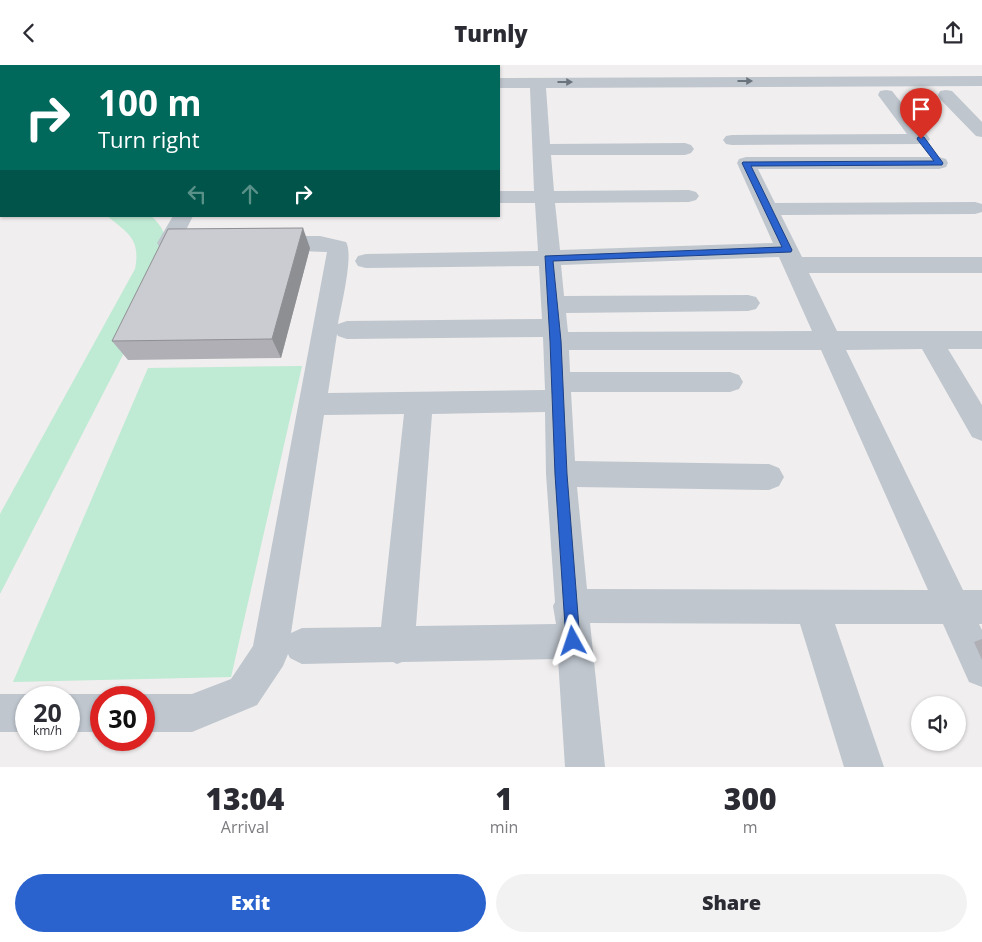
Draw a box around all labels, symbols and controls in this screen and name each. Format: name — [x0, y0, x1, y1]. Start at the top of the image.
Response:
text: Turnly — [454, 18, 528, 48]
icon: back — [15, 19, 43, 47]
icon: share — [939, 19, 967, 47]
one-way arrow — [737, 77, 753, 85]
one-way arrow — [557, 78, 573, 86]
text: 100 m — [98, 79, 202, 126]
icon: right — [15, 85, 80, 150]
pin — [900, 88, 942, 139]
icon: arrive — [907, 95, 935, 123]
text: Turn right — [98, 124, 200, 154]
icon: left — [183, 180, 211, 208]
icon: ahead — [236, 180, 264, 208]
icon: right — [289, 180, 317, 208]
position arrow — [546, 614, 598, 666]
speed limit sign: 30 — [90, 686, 155, 751]
text: 20 — [33, 695, 62, 729]
map controls — [911, 696, 966, 751]
button: sound — [911, 696, 966, 751]
text: km/h — [33, 722, 62, 739]
text: 13:04 — [205, 778, 284, 819]
text: 1 — [495, 778, 513, 819]
text: 300 — [724, 778, 777, 819]
text: Arrival — [221, 816, 269, 838]
text: min — [490, 816, 518, 838]
text: m — [743, 816, 758, 838]
button: Exit — [15, 874, 486, 932]
button: Share — [496, 874, 967, 932]

